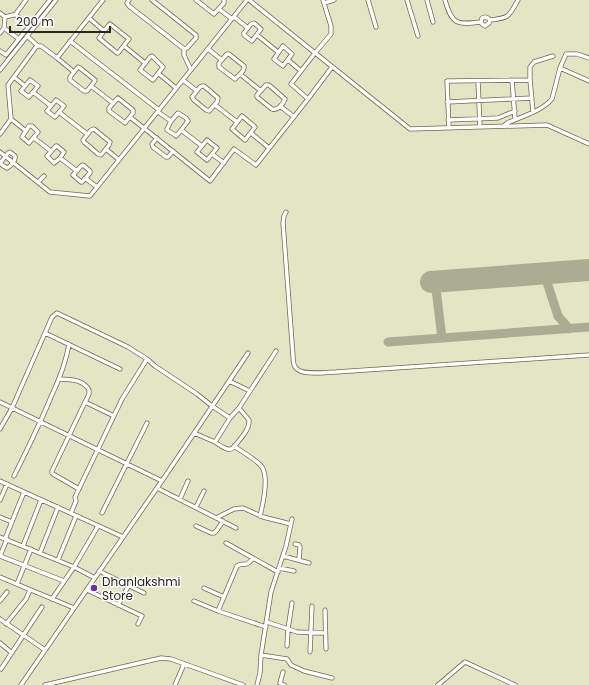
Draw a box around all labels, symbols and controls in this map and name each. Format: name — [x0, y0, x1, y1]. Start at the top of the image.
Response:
scale bar — [10, 8, 110, 34]
text: 200 m — [16, 13, 54, 30]
place label: Dhanlakshmi Store — [102, 573, 181, 604]
marker: Dhanlakshmi Store — [89, 583, 99, 593]

